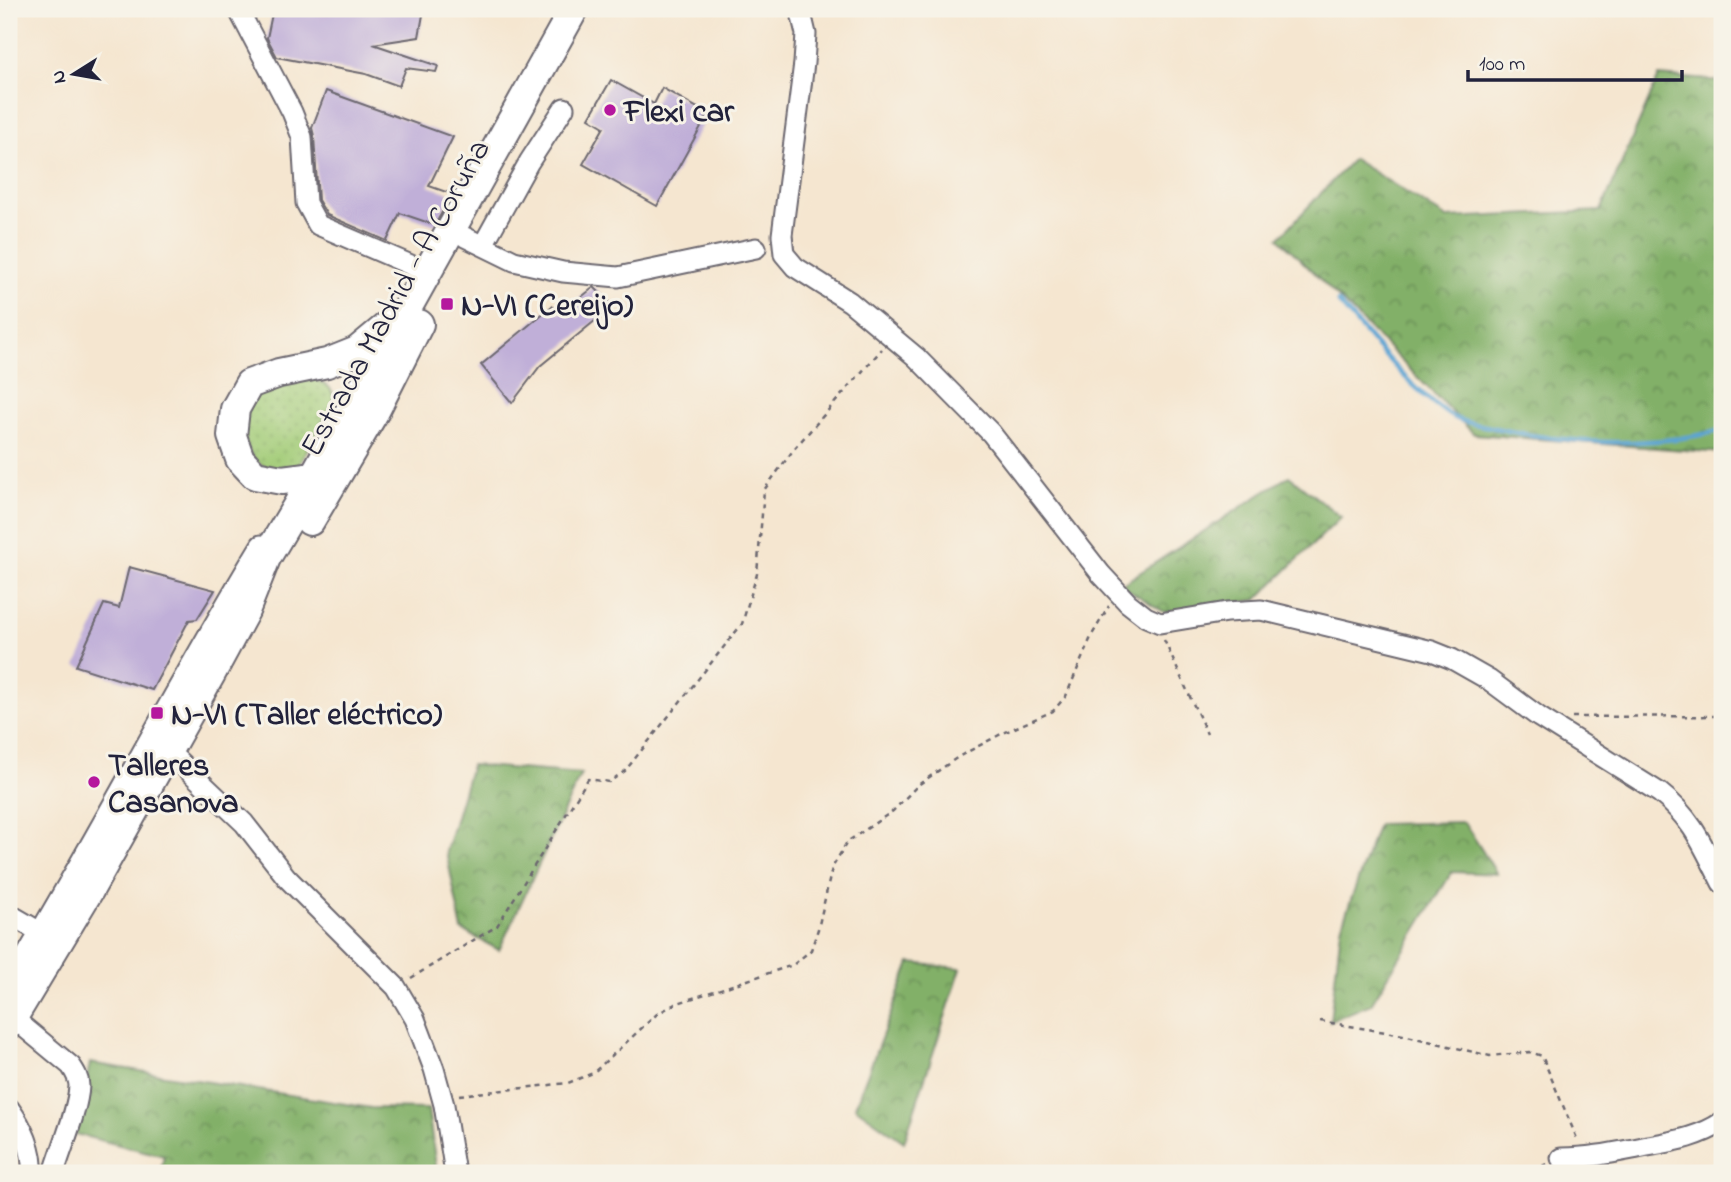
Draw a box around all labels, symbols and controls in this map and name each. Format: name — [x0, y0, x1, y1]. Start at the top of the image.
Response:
north arrow — [38, 38, 108, 108]
scale bar — [1468, 38, 1682, 82]
text: 100 m — [1479, 50, 1525, 80]
text: N — [45, 68, 74, 86]
place label: Flexi car — [622, 90, 735, 137]
marker: Flexi car — [602, 102, 618, 118]
street label: Estrada Madrid - A Coruña — [290, 131, 504, 466]
place label: N-VI (Cereijo) — [461, 284, 634, 331]
marker: N-VI (Cereijo) — [439, 296, 455, 312]
place label: N-VI (Taller eléctrico) — [171, 693, 443, 740]
marker: N-VI (Taller eléctrico) — [149, 705, 165, 721]
place label: Talleres Casanova — [108, 744, 238, 828]
marker: Talleres Casanova — [86, 774, 102, 790]

